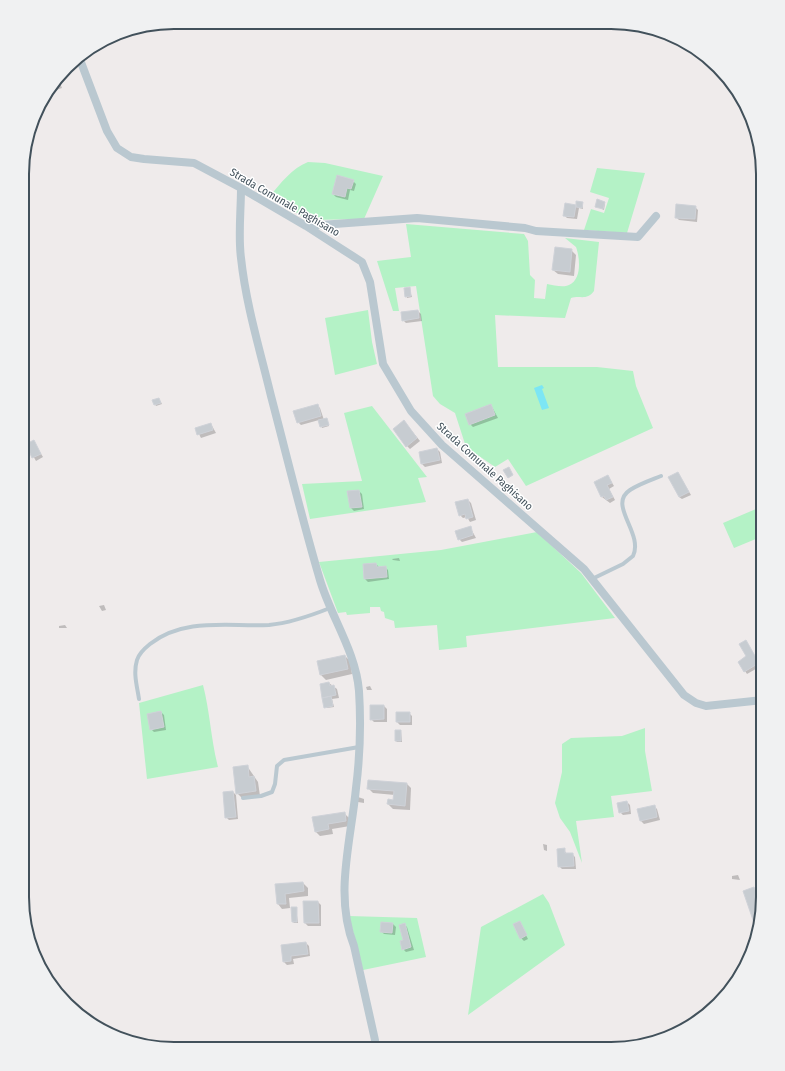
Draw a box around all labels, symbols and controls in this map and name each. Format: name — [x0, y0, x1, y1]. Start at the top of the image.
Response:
street label: Strada Comunale Paghisano — [227, 166, 342, 239]
street label: Strada Comunale Paghisano — [434, 420, 536, 513]

